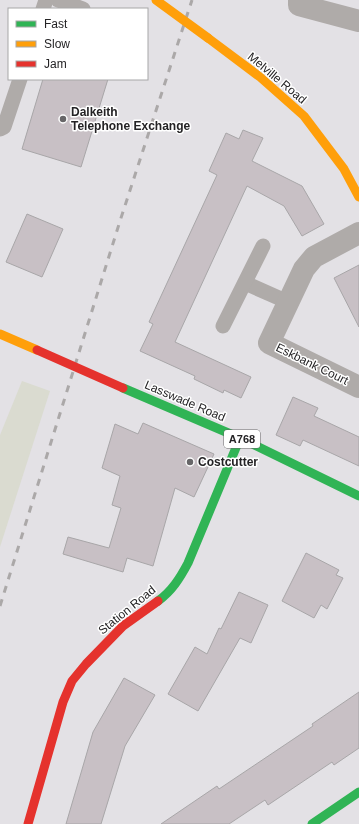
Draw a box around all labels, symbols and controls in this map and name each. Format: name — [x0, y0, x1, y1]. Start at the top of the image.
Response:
legend — [8, 8, 148, 80]
text: Fast — [44, 17, 68, 31]
text: Slow — [44, 37, 70, 51]
street label: Melville Road — [245, 49, 309, 107]
text: Jam — [44, 57, 67, 71]
place label: Dalkeith Telephone Exchange — [71, 105, 190, 133]
marker: Dalkeith Telephone Exchange — [58, 114, 68, 124]
street label: Eskbank Court — [274, 340, 351, 388]
street label: Lasswade Road — [143, 378, 227, 424]
road number: A768 — [224, 430, 260, 448]
place label: Costcutter — [198, 455, 258, 469]
marker: Costcutter — [185, 457, 195, 467]
street label: Station Road — [96, 583, 158, 637]

